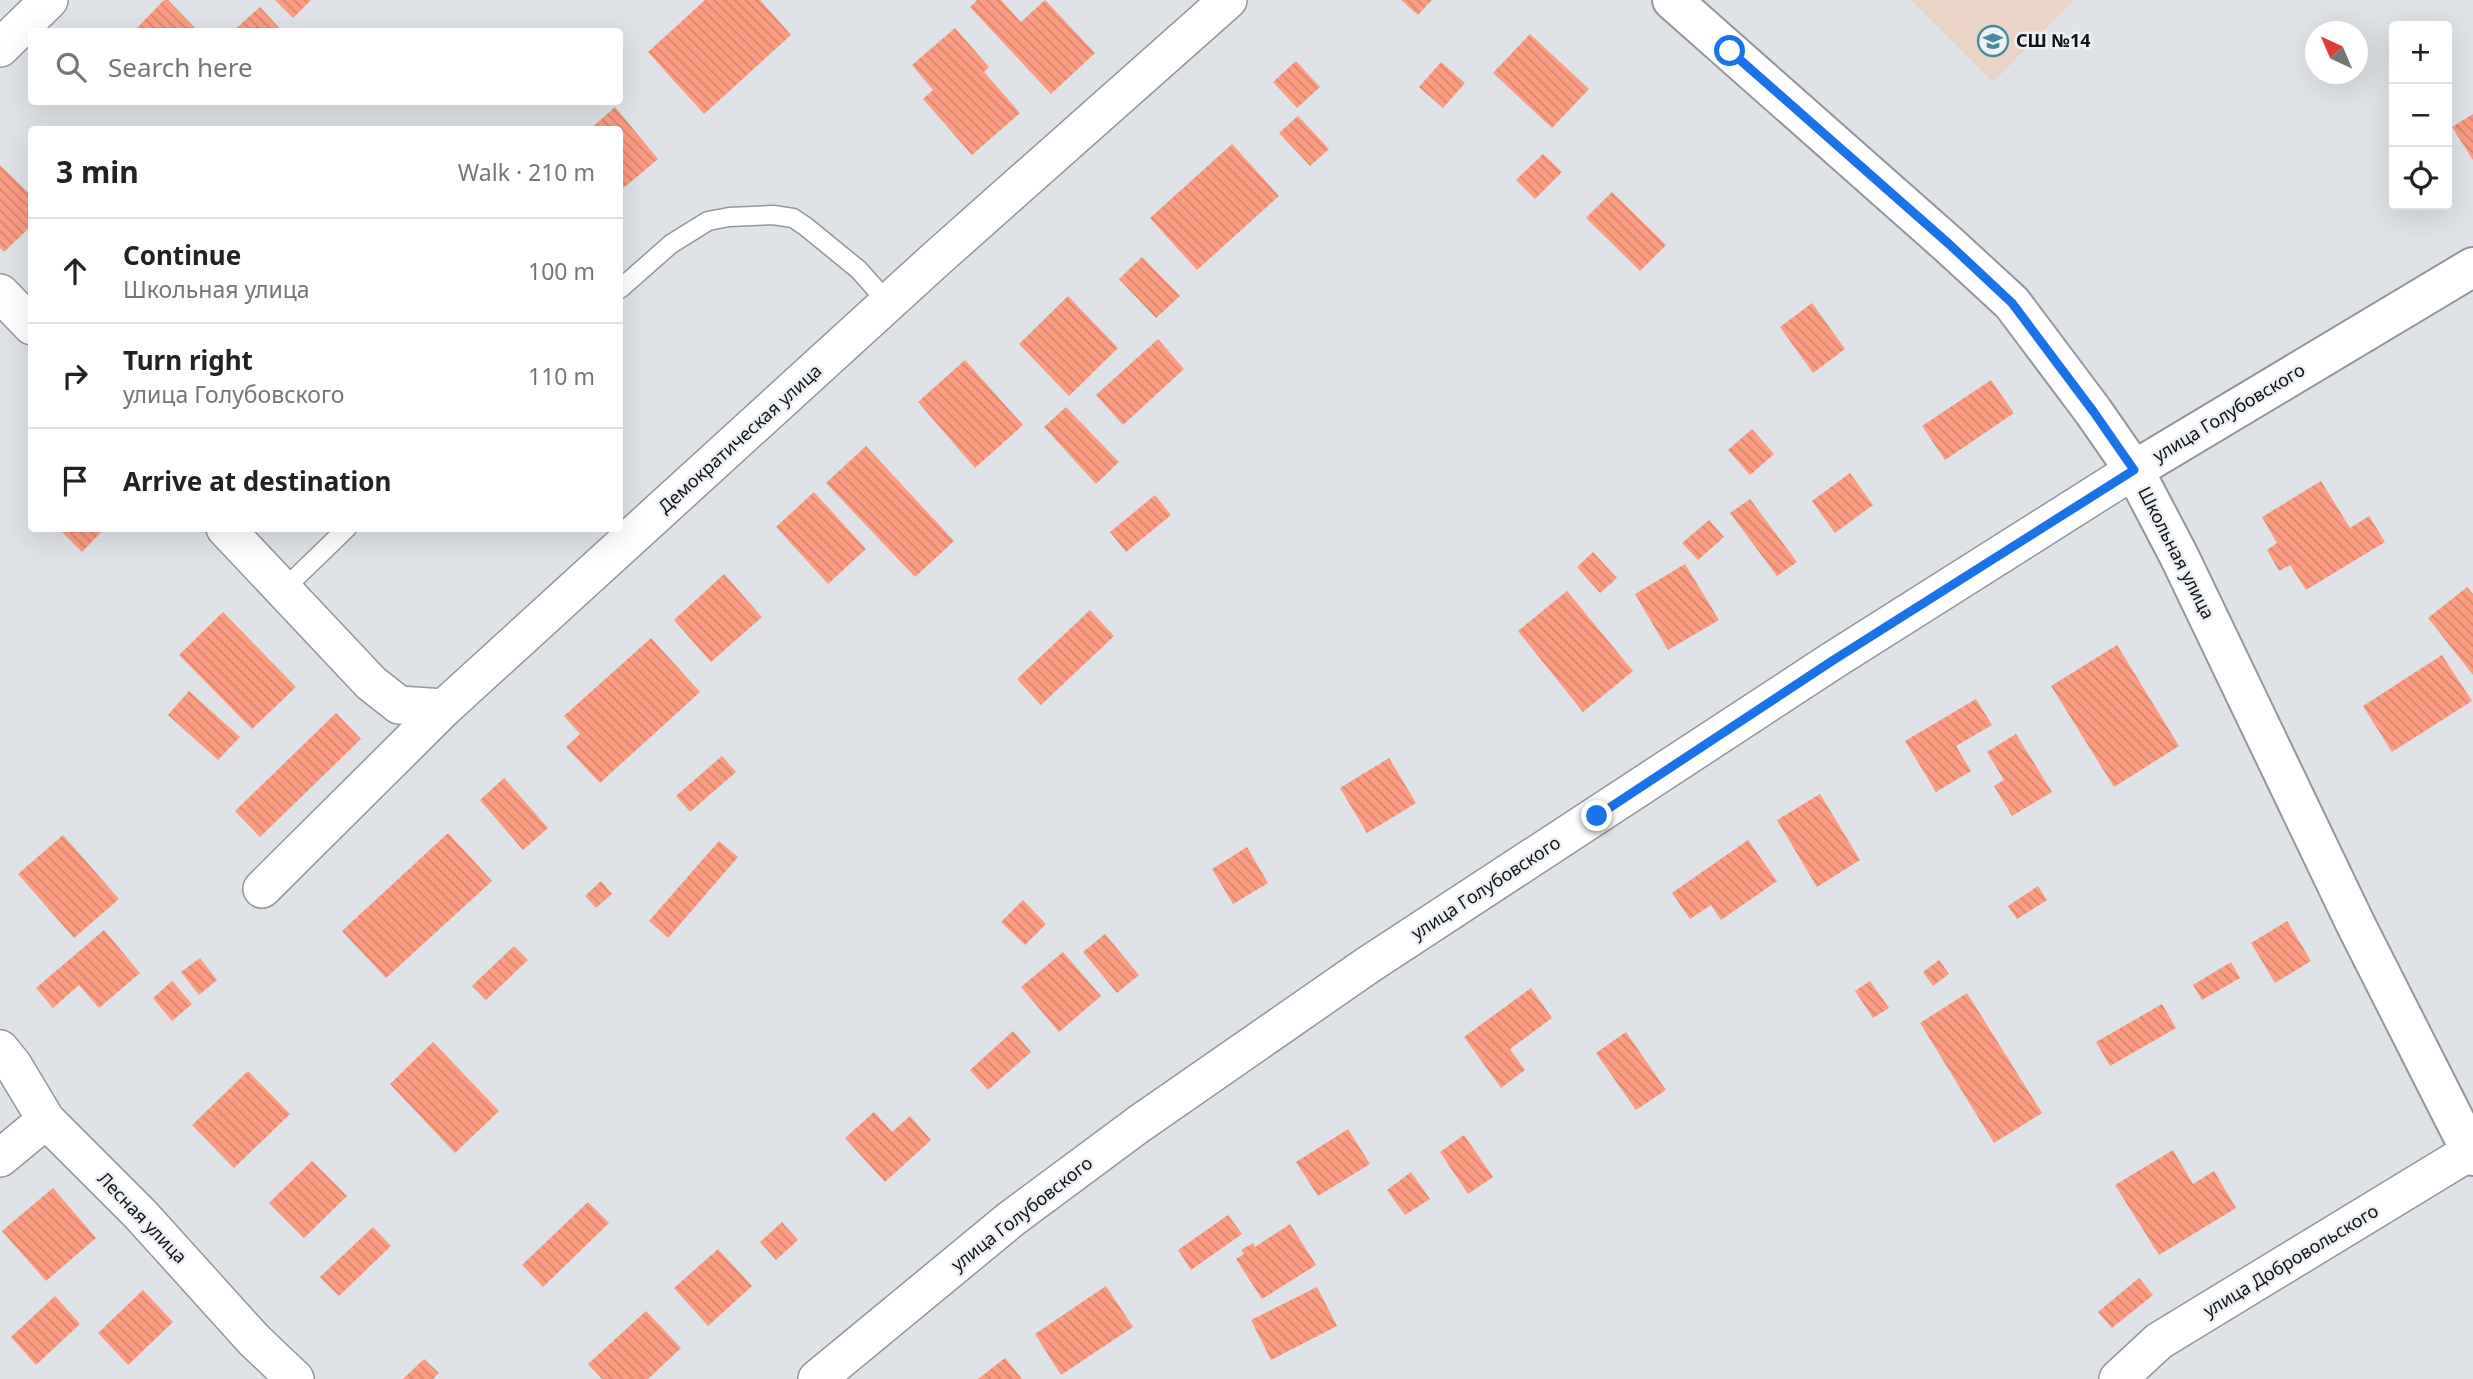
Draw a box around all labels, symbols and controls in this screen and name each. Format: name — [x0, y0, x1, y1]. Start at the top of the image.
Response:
north arrow — [2305, 21, 2368, 84]
map controls — [2389, 21, 2452, 210]
button: + — [2389, 21, 2452, 84]
school or university icon: СШ №14 — [1976, 24, 2010, 58]
search box — [28, 28, 623, 105]
place label: СШ №14 — [2016, 28, 2091, 52]
route start — [1714, 35, 1745, 66]
icon: search — [52, 48, 90, 86]
text: Search here — [108, 49, 253, 85]
button: − — [2389, 84, 2452, 147]
button: locate — [2389, 147, 2452, 210]
text: 3 min — [56, 151, 139, 192]
text: Walk · 210 m — [458, 156, 595, 188]
text: Continue — [123, 237, 241, 273]
icon: ahead — [56, 252, 94, 290]
text: 100 m — [528, 255, 595, 287]
text: Школьная улица — [123, 273, 310, 305]
text: Turn right — [123, 342, 253, 378]
icon: right — [56, 357, 94, 395]
street label: улица Голубовского — [2148, 357, 2309, 467]
street label: Демократическая улица — [652, 358, 826, 518]
text: 110 m — [528, 360, 595, 392]
text: улица Голубовского — [123, 378, 344, 410]
icon: arrive — [56, 462, 94, 500]
text: Arrive at destination — [123, 463, 392, 499]
street label: Школьная улица — [2133, 482, 2221, 623]
route end — [1581, 800, 1612, 831]
street label: улица Голубовского — [1406, 830, 1565, 944]
street label: улица Голубовского — [946, 1150, 1097, 1276]
street label: Лесная улица — [93, 1166, 193, 1268]
street label: улица Добровольского — [2198, 1198, 2383, 1322]

